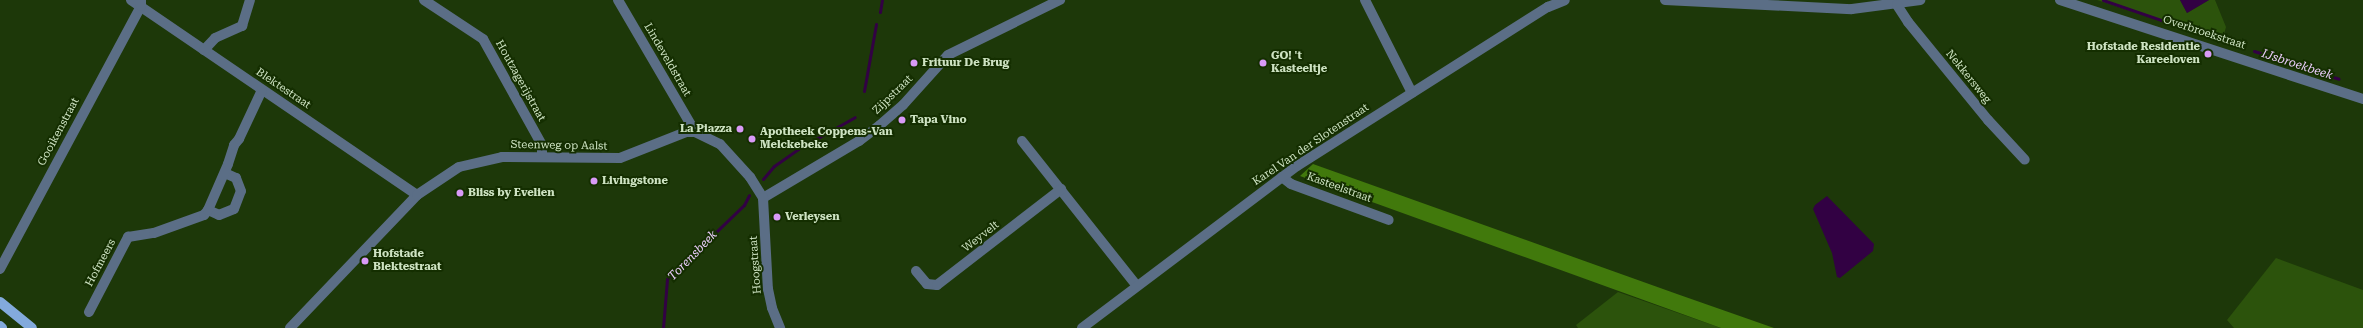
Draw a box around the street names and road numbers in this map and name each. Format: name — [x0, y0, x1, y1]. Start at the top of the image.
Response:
street label: Overbroekstraat — [2161, 13, 2247, 53]
street label: Lindeveldstraat — [641, 21, 693, 99]
street label: Houtzagerijstraat — [492, 38, 548, 124]
street label: Nekkersweg — [1942, 48, 1994, 106]
street label: Blektestraat — [253, 66, 313, 112]
street label: Zijpstraat — [870, 73, 916, 117]
street label: Gooikenstraat — [36, 96, 82, 168]
street label: Karel Van der Slotenstraat — [1250, 101, 1372, 189]
street label: Steenweg op Aalst — [510, 139, 608, 153]
street label: Kasteelstraat — [1305, 170, 1373, 206]
street label: Weyvelt — [960, 219, 1002, 255]
street label: Hoogstraat — [747, 235, 765, 295]
street label: Hofmeers — [83, 237, 119, 289]

